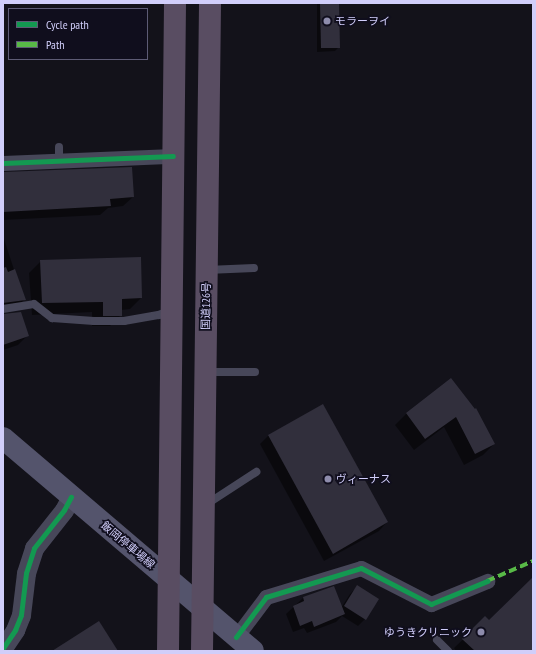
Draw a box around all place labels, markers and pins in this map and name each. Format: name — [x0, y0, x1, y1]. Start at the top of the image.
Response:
place label: モラーヲイ — [335, 14, 390, 28]
marker: モラーヲイ — [322, 16, 332, 26]
place label: ヴィーナス — [336, 472, 391, 486]
marker: ヴィーナス — [323, 474, 333, 484]
place label: ゆうきクリニック — [384, 625, 472, 639]
marker: ゆうきクリニック — [475, 626, 487, 638]

